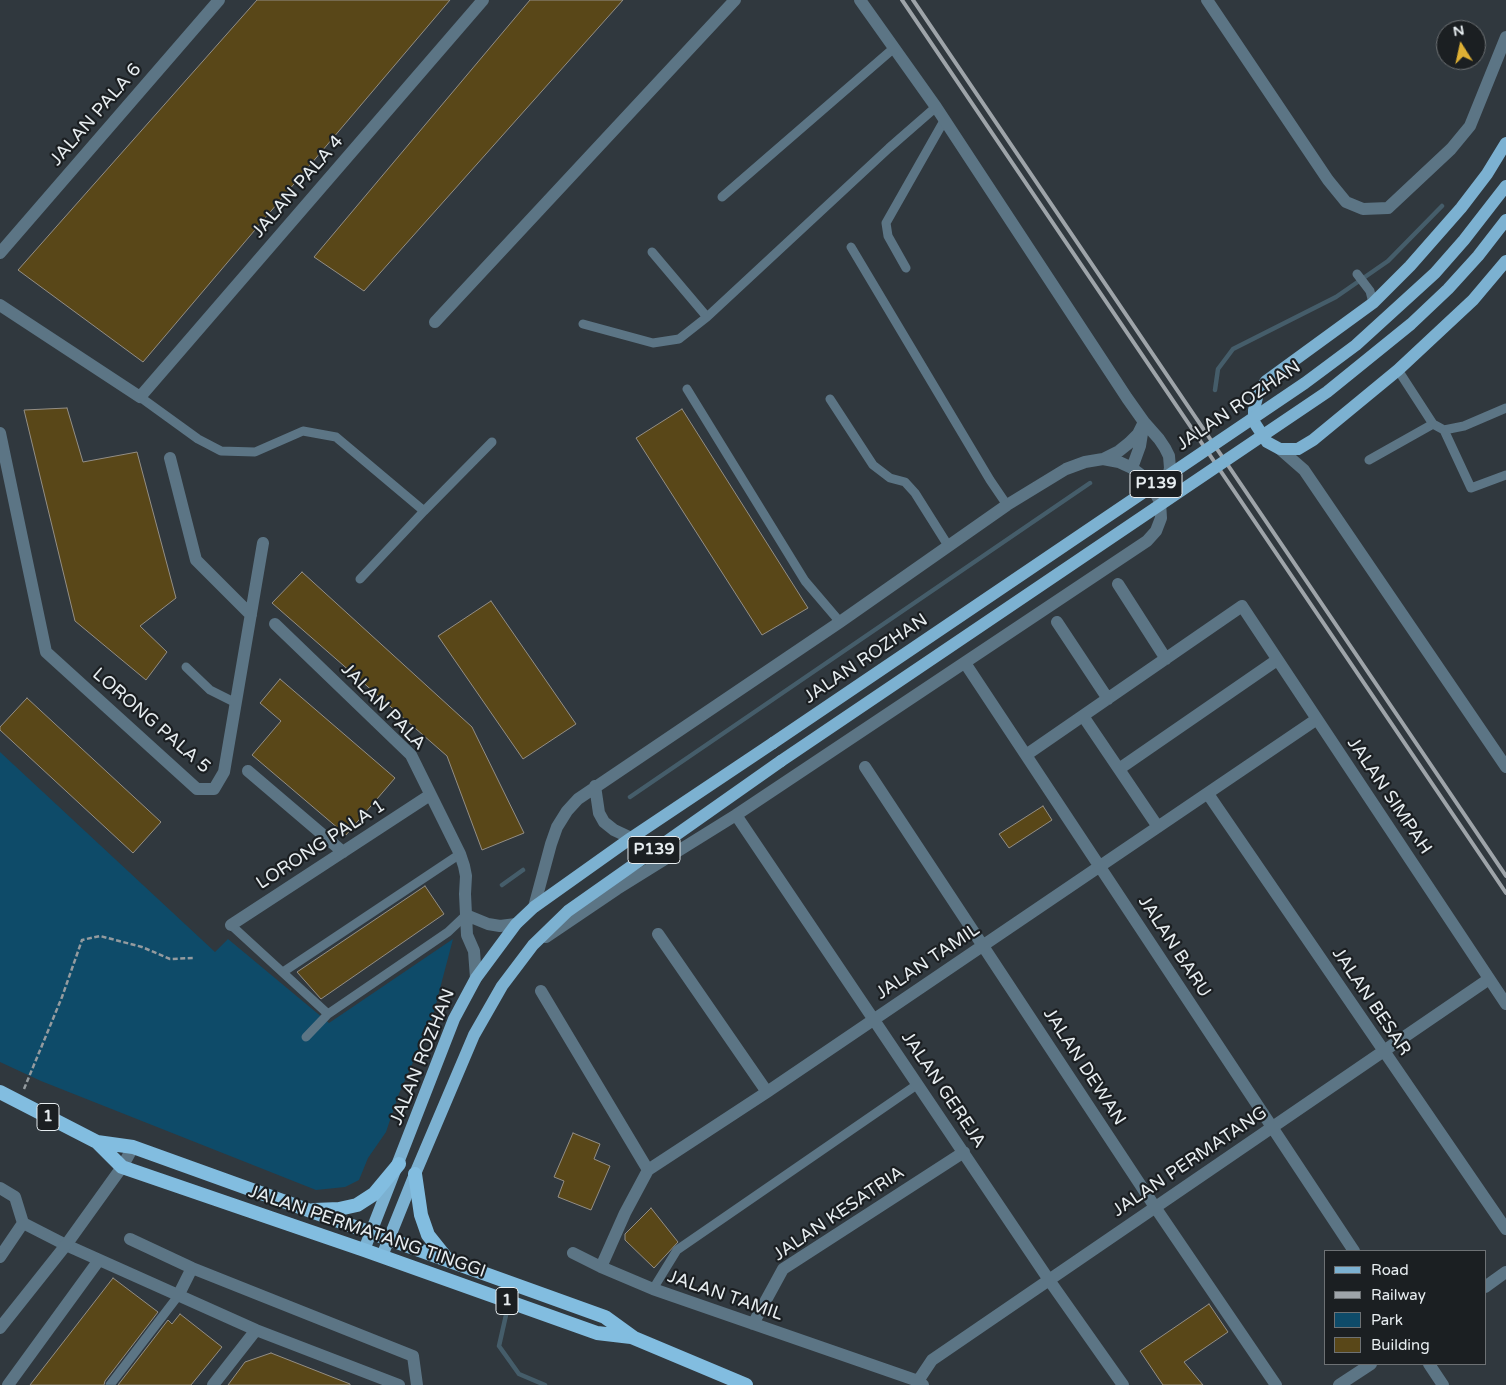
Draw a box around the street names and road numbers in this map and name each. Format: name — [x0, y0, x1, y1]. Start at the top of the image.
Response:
street label: JALAN PALA 6 — [46, 59, 146, 171]
street label: JALAN PALA 4 — [248, 131, 348, 243]
street label: JALAN ROZHAN — [1173, 357, 1305, 455]
road number: P139 — [1130, 470, 1182, 498]
street label: JALAN ROZHAN — [800, 610, 932, 708]
street label: JALAN PALA — [336, 659, 430, 755]
street label: LORONG PALA 5 — [88, 664, 214, 778]
street label: JALAN SIMPAH — [1342, 733, 1436, 859]
street label: LORONG PALA 1 — [252, 795, 390, 895]
road number: P139 — [628, 836, 680, 864]
street label: JALAN BARU — [1133, 892, 1215, 1002]
street label: JALAN TAMIL — [872, 919, 984, 1005]
street label: JALAN BESAR — [1327, 944, 1415, 1060]
street label: JALAN ROZHAN — [386, 986, 460, 1128]
street label: JALAN DEWAN — [1038, 1004, 1130, 1130]
street label: JALAN GEREJA — [896, 1028, 990, 1152]
street label: JALAN PERMATANG — [1109, 1102, 1271, 1222]
road number: 1 — [37, 1104, 59, 1130]
street label: JALAN KESATRIA — [769, 1162, 909, 1266]
street label: JALAN PERMATANG TINGGI — [246, 1181, 488, 1283]
street label: JALAN TAMIL — [664, 1266, 786, 1326]
road number: 1 — [496, 1288, 518, 1314]

